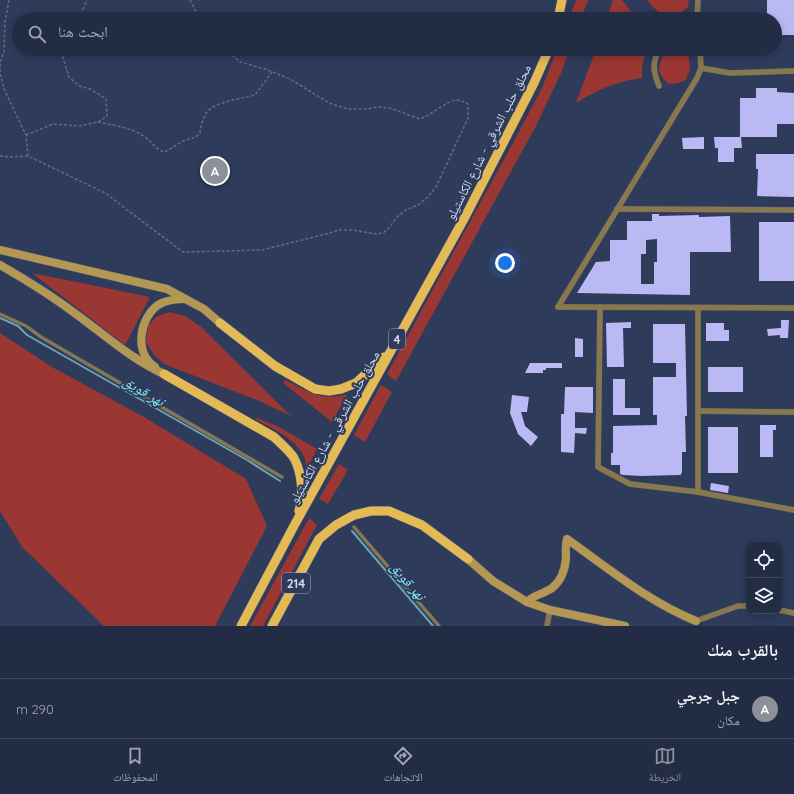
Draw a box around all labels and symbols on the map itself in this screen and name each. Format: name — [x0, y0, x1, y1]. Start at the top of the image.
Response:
street label: محلق حلب الشرقي - شارع الكاستيلو — [442, 62, 537, 224]
pin: A — [202, 156, 228, 186]
your location — [495, 253, 515, 273]
road number: 4 — [389, 329, 405, 349]
street label: محلق حلب الشرقي - شارع الكاستيلو — [285, 348, 386, 508]
water label: نهر قويق — [120, 372, 170, 411]
water label: نهر قويق — [386, 558, 431, 605]
road number: 214 — [282, 573, 310, 593]

